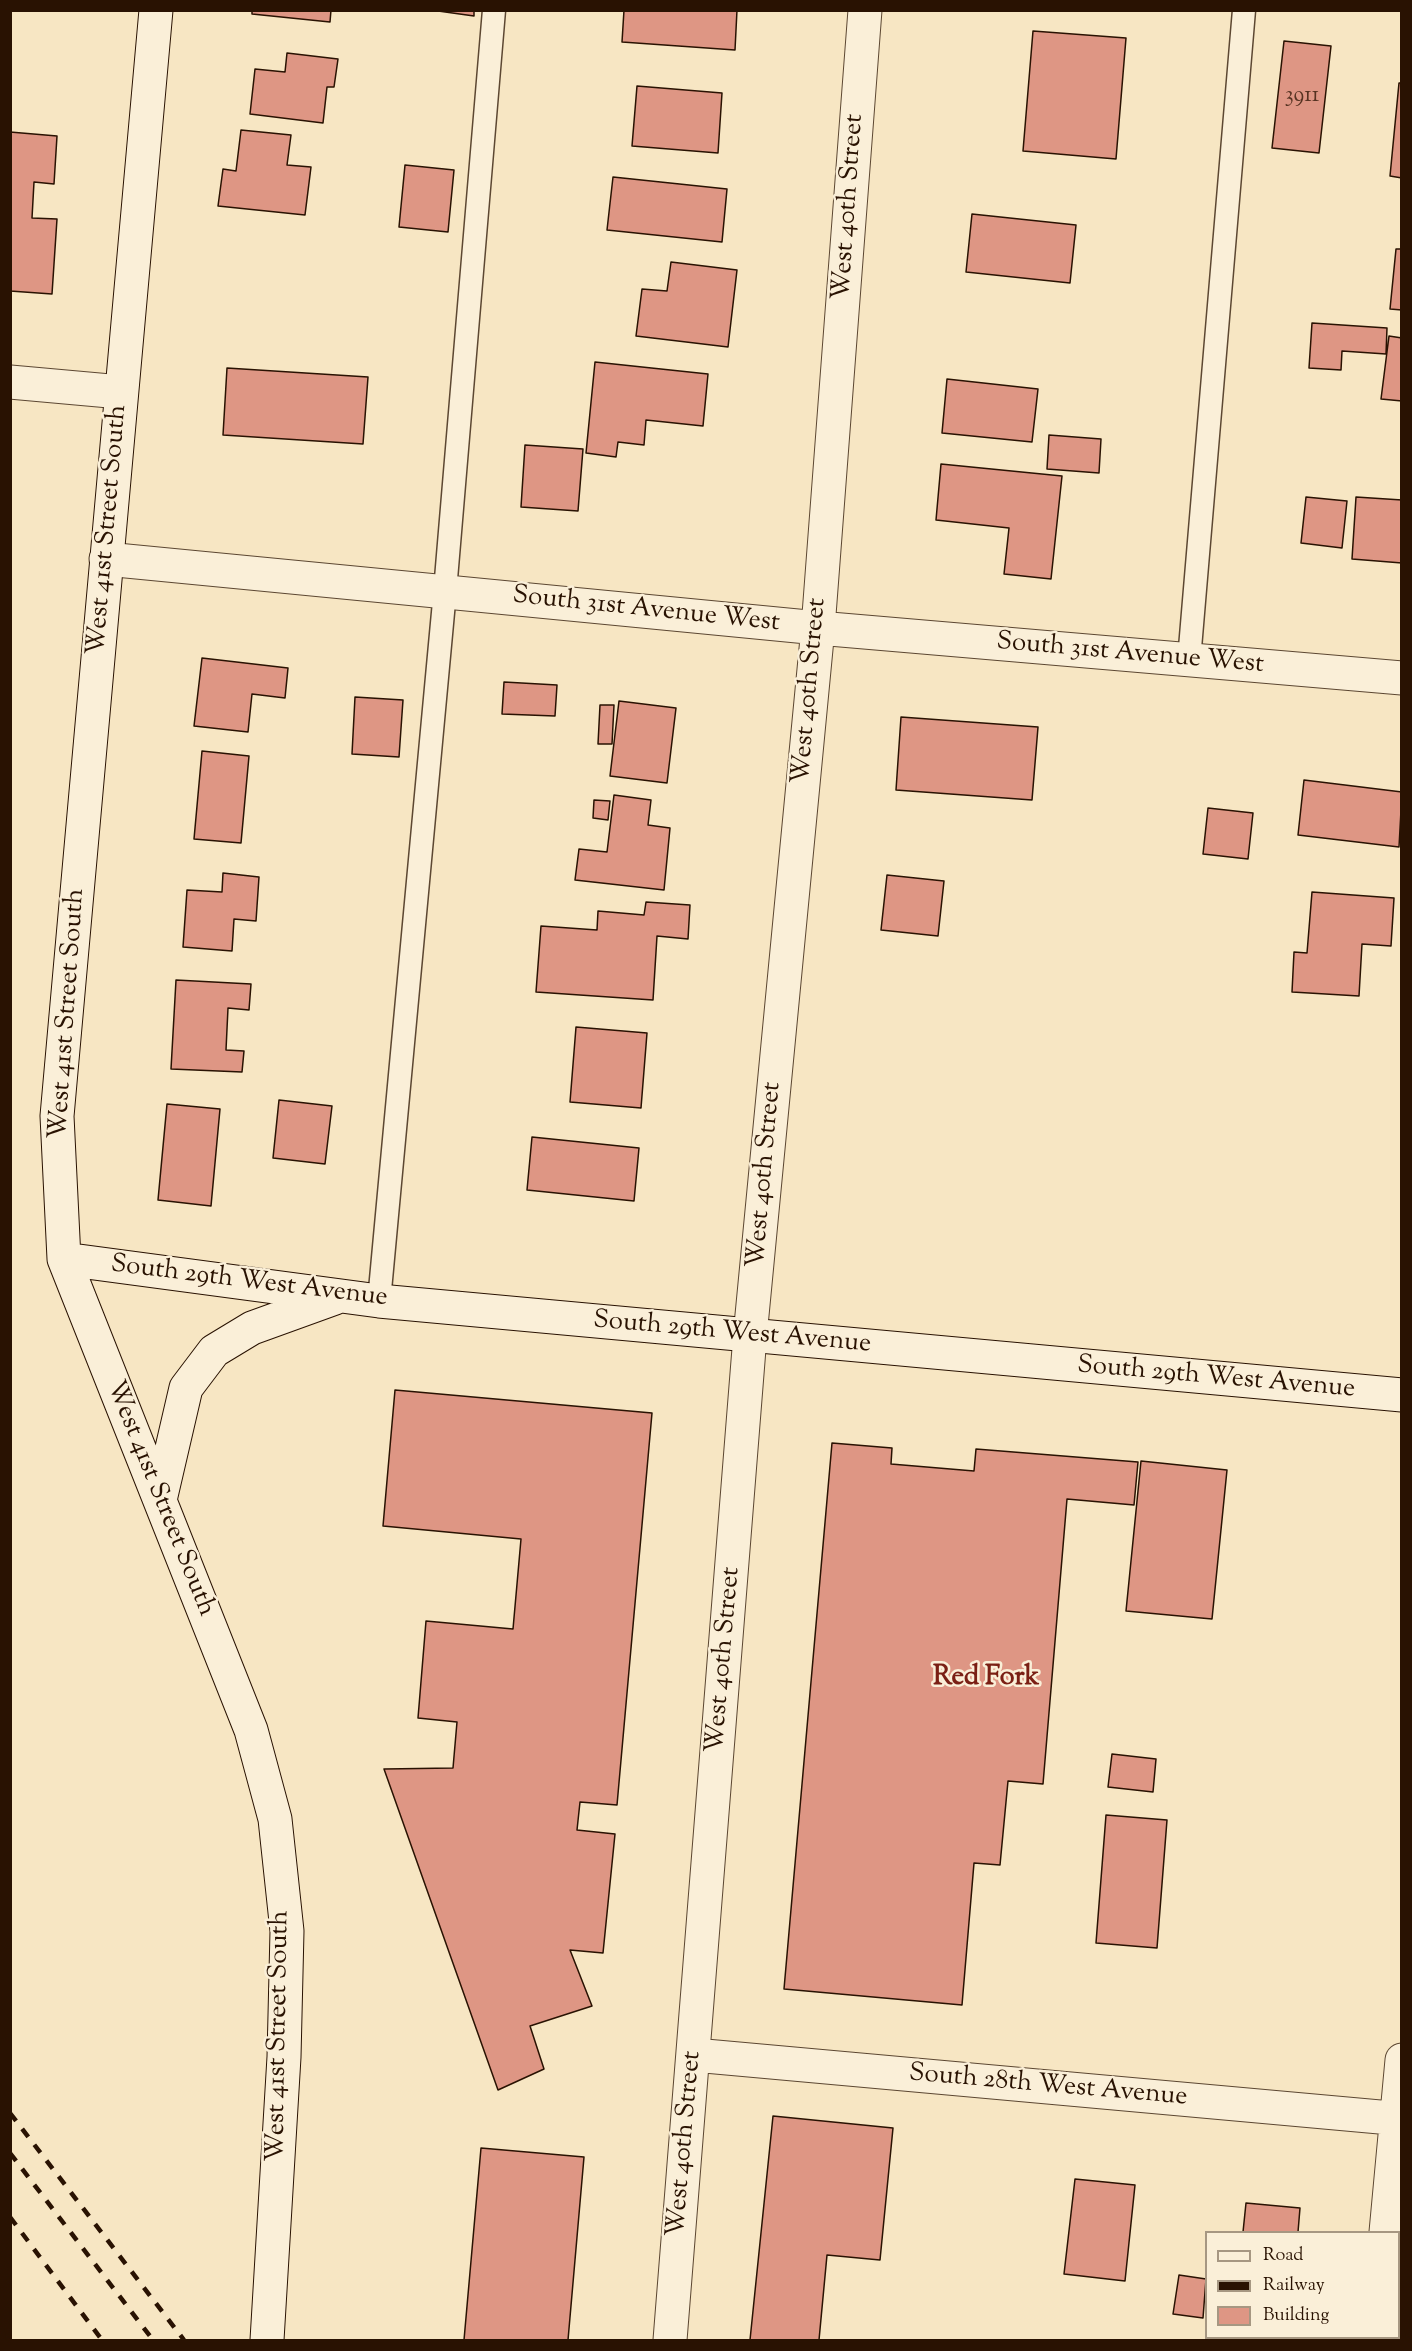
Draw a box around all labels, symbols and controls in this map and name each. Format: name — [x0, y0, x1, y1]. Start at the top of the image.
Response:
house number: 3911 — [1285, 84, 1319, 110]
street label: West 40th Street — [828, 113, 872, 301]
street label: West 41st Street South — [83, 404, 135, 656]
street label: South 31st Avenue West — [511, 581, 781, 641]
street label: West 40th Street — [787, 597, 835, 785]
street label: South 31st Avenue West — [995, 628, 1265, 682]
street label: West 41st Street South — [45, 888, 93, 1140]
street label: West 40th Street — [742, 1081, 790, 1269]
street label: South 29th West Avenue — [109, 1251, 389, 1315]
street label: South 29th West Avenue — [592, 1306, 872, 1362]
street label: South 29th West Avenue — [1076, 1351, 1356, 1407]
street label: West 41st Street South — [97, 1377, 221, 1621]
street label: West 40th Street — [701, 1566, 749, 1754]
district label: Red Fork — [933, 1663, 1039, 1695]
street label: West 41st Street South — [262, 1910, 298, 2162]
street label: West 40th Street — [662, 2050, 710, 2238]
street label: South 28th West Avenue — [908, 2059, 1188, 2115]
legend — [1205, 2231, 1400, 2339]
text: Road — [1263, 2243, 1303, 2269]
text: Railway — [1263, 2273, 1325, 2299]
text: Building — [1263, 2303, 1329, 2329]

